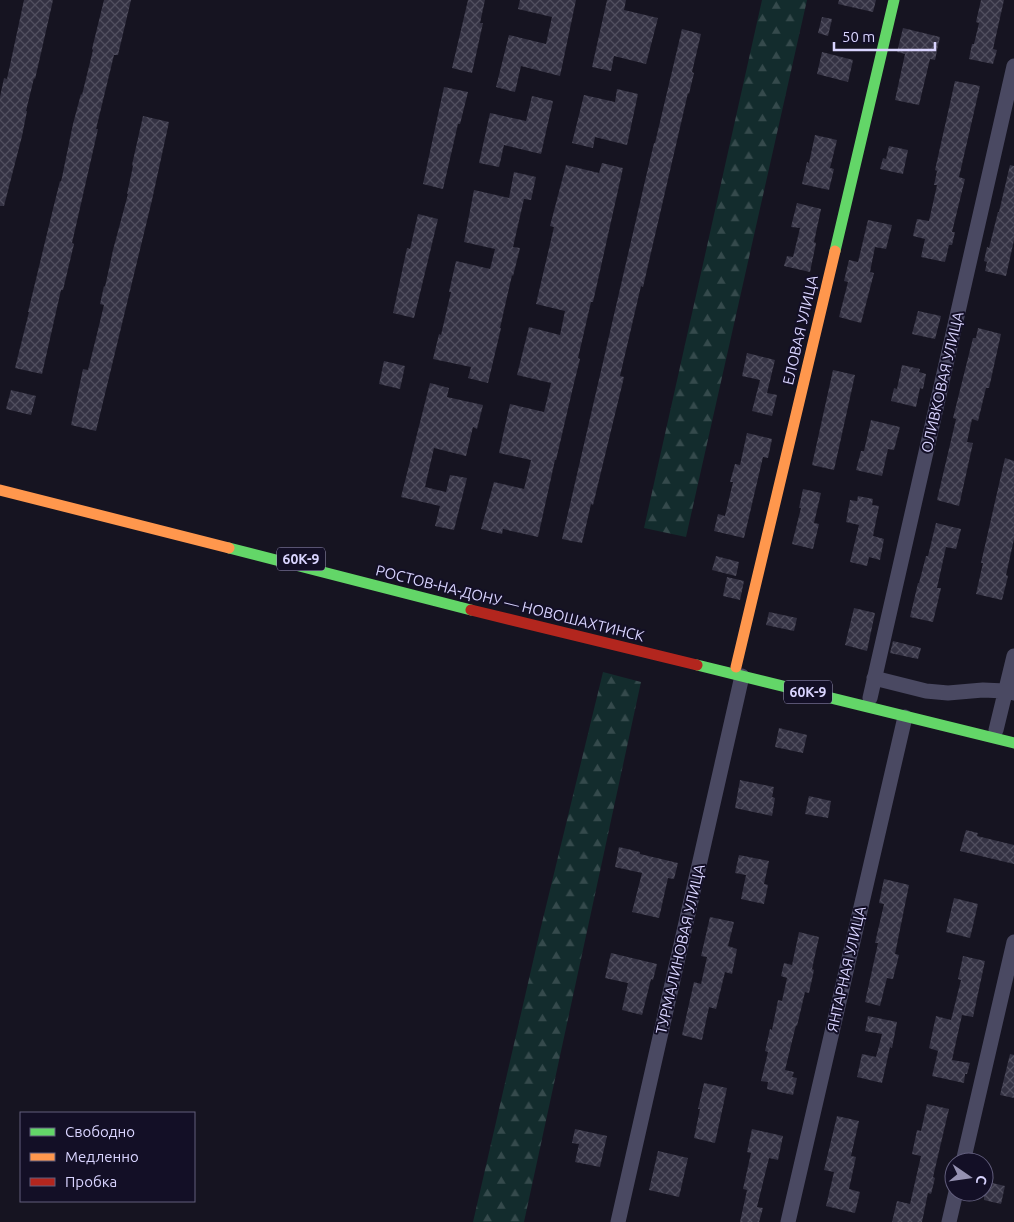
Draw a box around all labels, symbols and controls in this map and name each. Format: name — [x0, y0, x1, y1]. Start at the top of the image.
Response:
scale bar — [834, 20, 935, 52]
text: 50 m — [842, 28, 875, 45]
street label: ЕЛОВАЯ УЛИЦА — [779, 273, 821, 387]
street label: ОЛИВКОВАЯ УЛИЦА — [917, 310, 967, 454]
road number: 60К-9 — [277, 548, 325, 570]
street label: РОСТОВ-НА-ДОНУ — НОВОШАХТИНСК — [374, 561, 646, 645]
road number: 60К-9 — [784, 680, 832, 704]
street label: ТУРМАЛИНОВАЯ УЛИЦА — [652, 862, 708, 1036]
street label: ЯНТАРНАЯ УЛИЦА — [823, 904, 869, 1034]
legend — [20, 1112, 195, 1202]
text: Свободно — [65, 1123, 135, 1140]
text: Медленно — [65, 1148, 139, 1165]
north arrow — [944, 1152, 994, 1202]
text: Пробка — [65, 1173, 117, 1190]
text: С — [973, 1174, 990, 1186]

